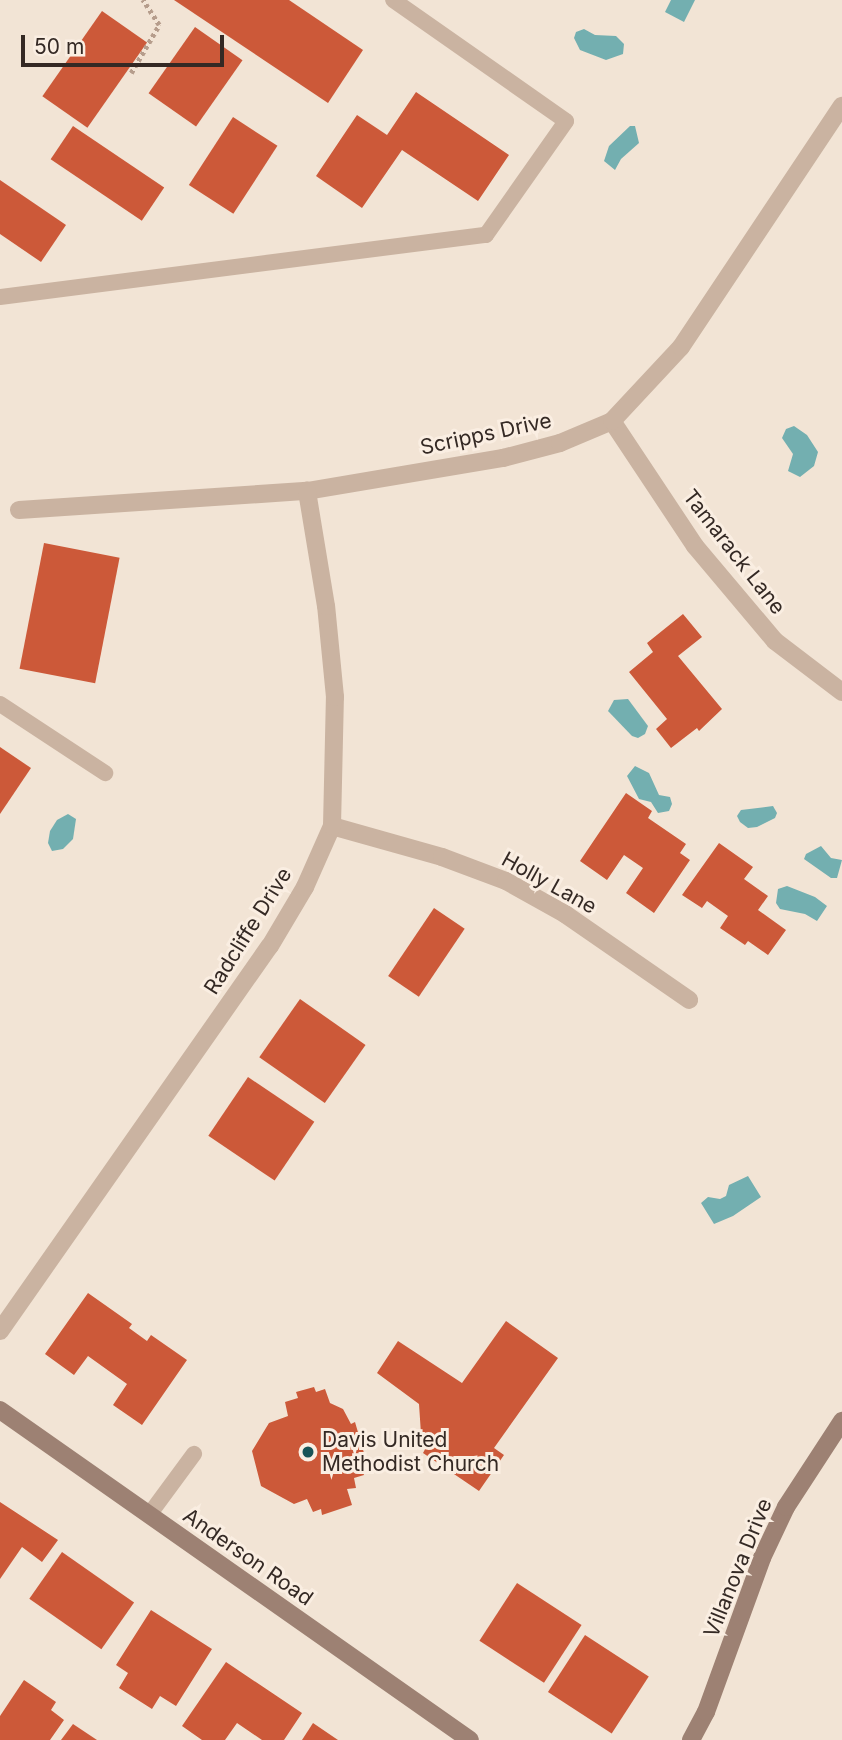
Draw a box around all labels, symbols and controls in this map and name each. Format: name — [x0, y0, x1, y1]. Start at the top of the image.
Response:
scale bar — [24, 21, 228, 65]
text: 50 m — [34, 34, 84, 59]
street label: Scripps Drive — [418, 408, 554, 460]
street label: Tamarack Lane — [677, 485, 791, 619]
street label: Holly Lane — [497, 847, 601, 919]
street label: Radcliffe Drive — [199, 863, 297, 999]
place label: Davis United Methodist Church — [322, 1427, 499, 1477]
marker: Davis United Methodist Church — [300, 1444, 316, 1460]
street label: Villanova Drive — [699, 1495, 777, 1641]
street label: Anderson Road — [178, 1503, 318, 1611]

